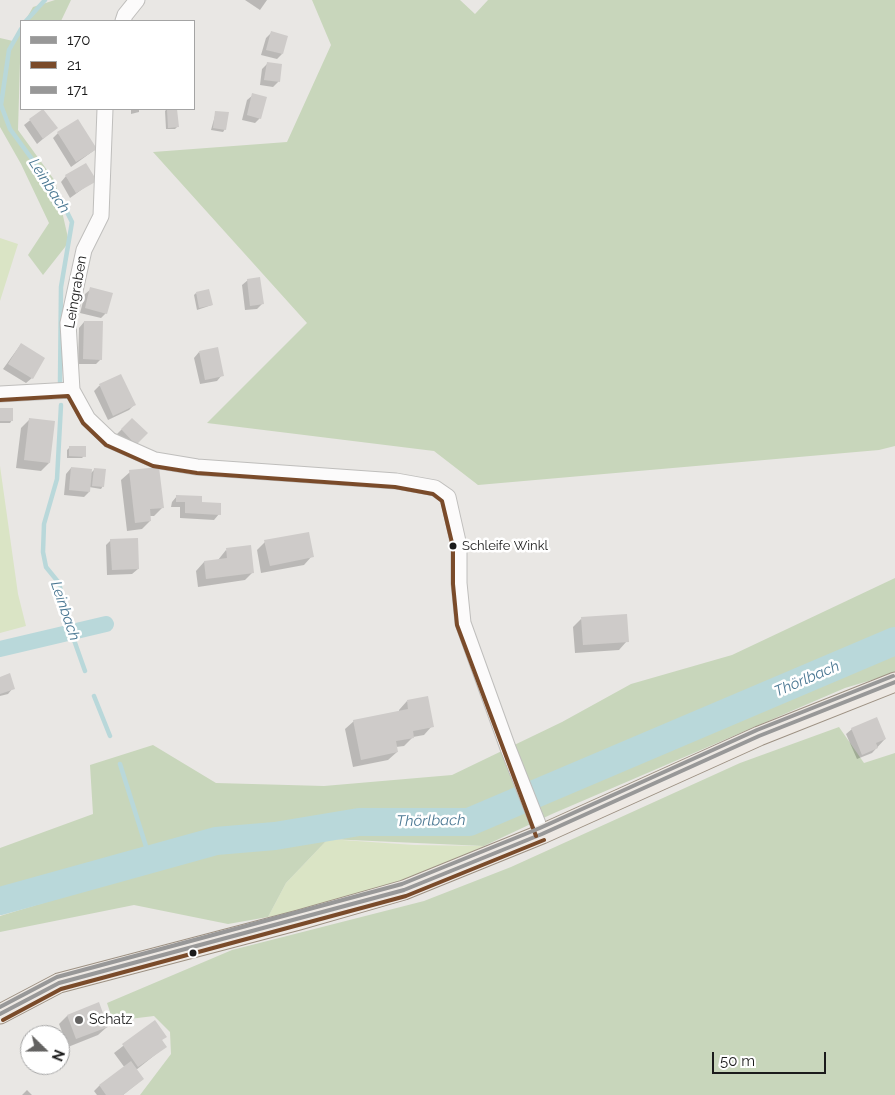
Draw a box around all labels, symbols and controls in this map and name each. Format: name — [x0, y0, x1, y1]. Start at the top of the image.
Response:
legend — [20, 20, 195, 110]
text: 170 — [67, 31, 90, 49]
text: 21 — [67, 56, 81, 74]
text: 171 — [67, 81, 88, 99]
water label: Leinbach — [25, 155, 73, 217]
street label: Leingraben — [61, 254, 91, 330]
place label: Schleife Winkl — [462, 538, 548, 554]
marker: Schleife Winkl — [448, 541, 458, 551]
water label: Leinbach — [46, 579, 84, 643]
water label: Thörlbach — [772, 657, 842, 701]
water label: Thörlbach — [396, 811, 466, 831]
unlabelled marker — [188, 948, 198, 958]
place label: Schatz — [89, 1012, 132, 1028]
marker: Schatz — [73, 1014, 85, 1026]
north arrow — [20, 1025, 70, 1075]
scale bar — [715, 1042, 829, 1074]
text: N — [49, 1047, 67, 1063]
text: 50 m — [720, 1052, 755, 1070]

